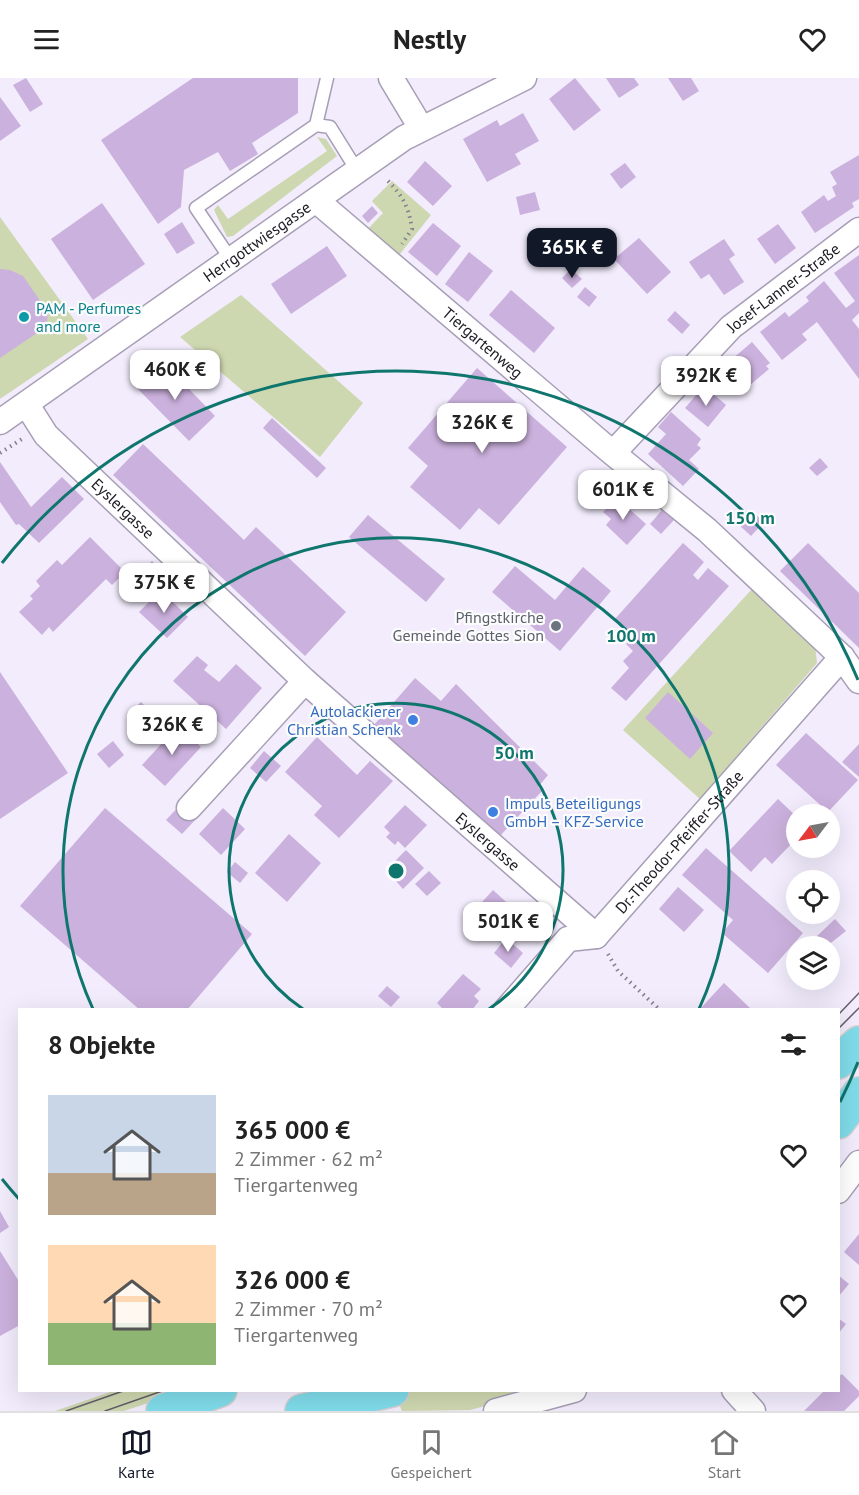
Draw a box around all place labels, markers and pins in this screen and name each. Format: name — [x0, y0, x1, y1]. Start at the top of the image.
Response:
pin: 365K € — [523, 228, 621, 279]
place label: PAM - Perfumes and more — [36, 298, 141, 336]
marker: PAM - Perfumes and more — [17, 310, 31, 324]
pin: 460K € — [126, 350, 224, 401]
pin: 392K € — [657, 356, 755, 407]
pin: 326K € — [433, 403, 531, 454]
pin: 601K € — [574, 470, 672, 521]
pin: 375K € — [115, 563, 213, 614]
place label: Pfingstkirche Gemeinde Gottes Sion — [393, 607, 544, 645]
marker: Pfingstkirche Gemeinde Gottes Sion — [549, 619, 563, 633]
place label: Autolackierer Christian Schenk — [287, 701, 402, 739]
pin: 326K € — [123, 705, 221, 756]
marker: Autolackierer Christian Schenk — [406, 713, 420, 727]
place label: Impuls Beteiligungs GmbH – KFZ-Service — [505, 793, 644, 831]
marker: Impuls Beteiligungs GmbH – KFZ-Service — [486, 805, 500, 819]
centre of rings — [386, 861, 406, 881]
pin: 501K € — [459, 902, 557, 953]

